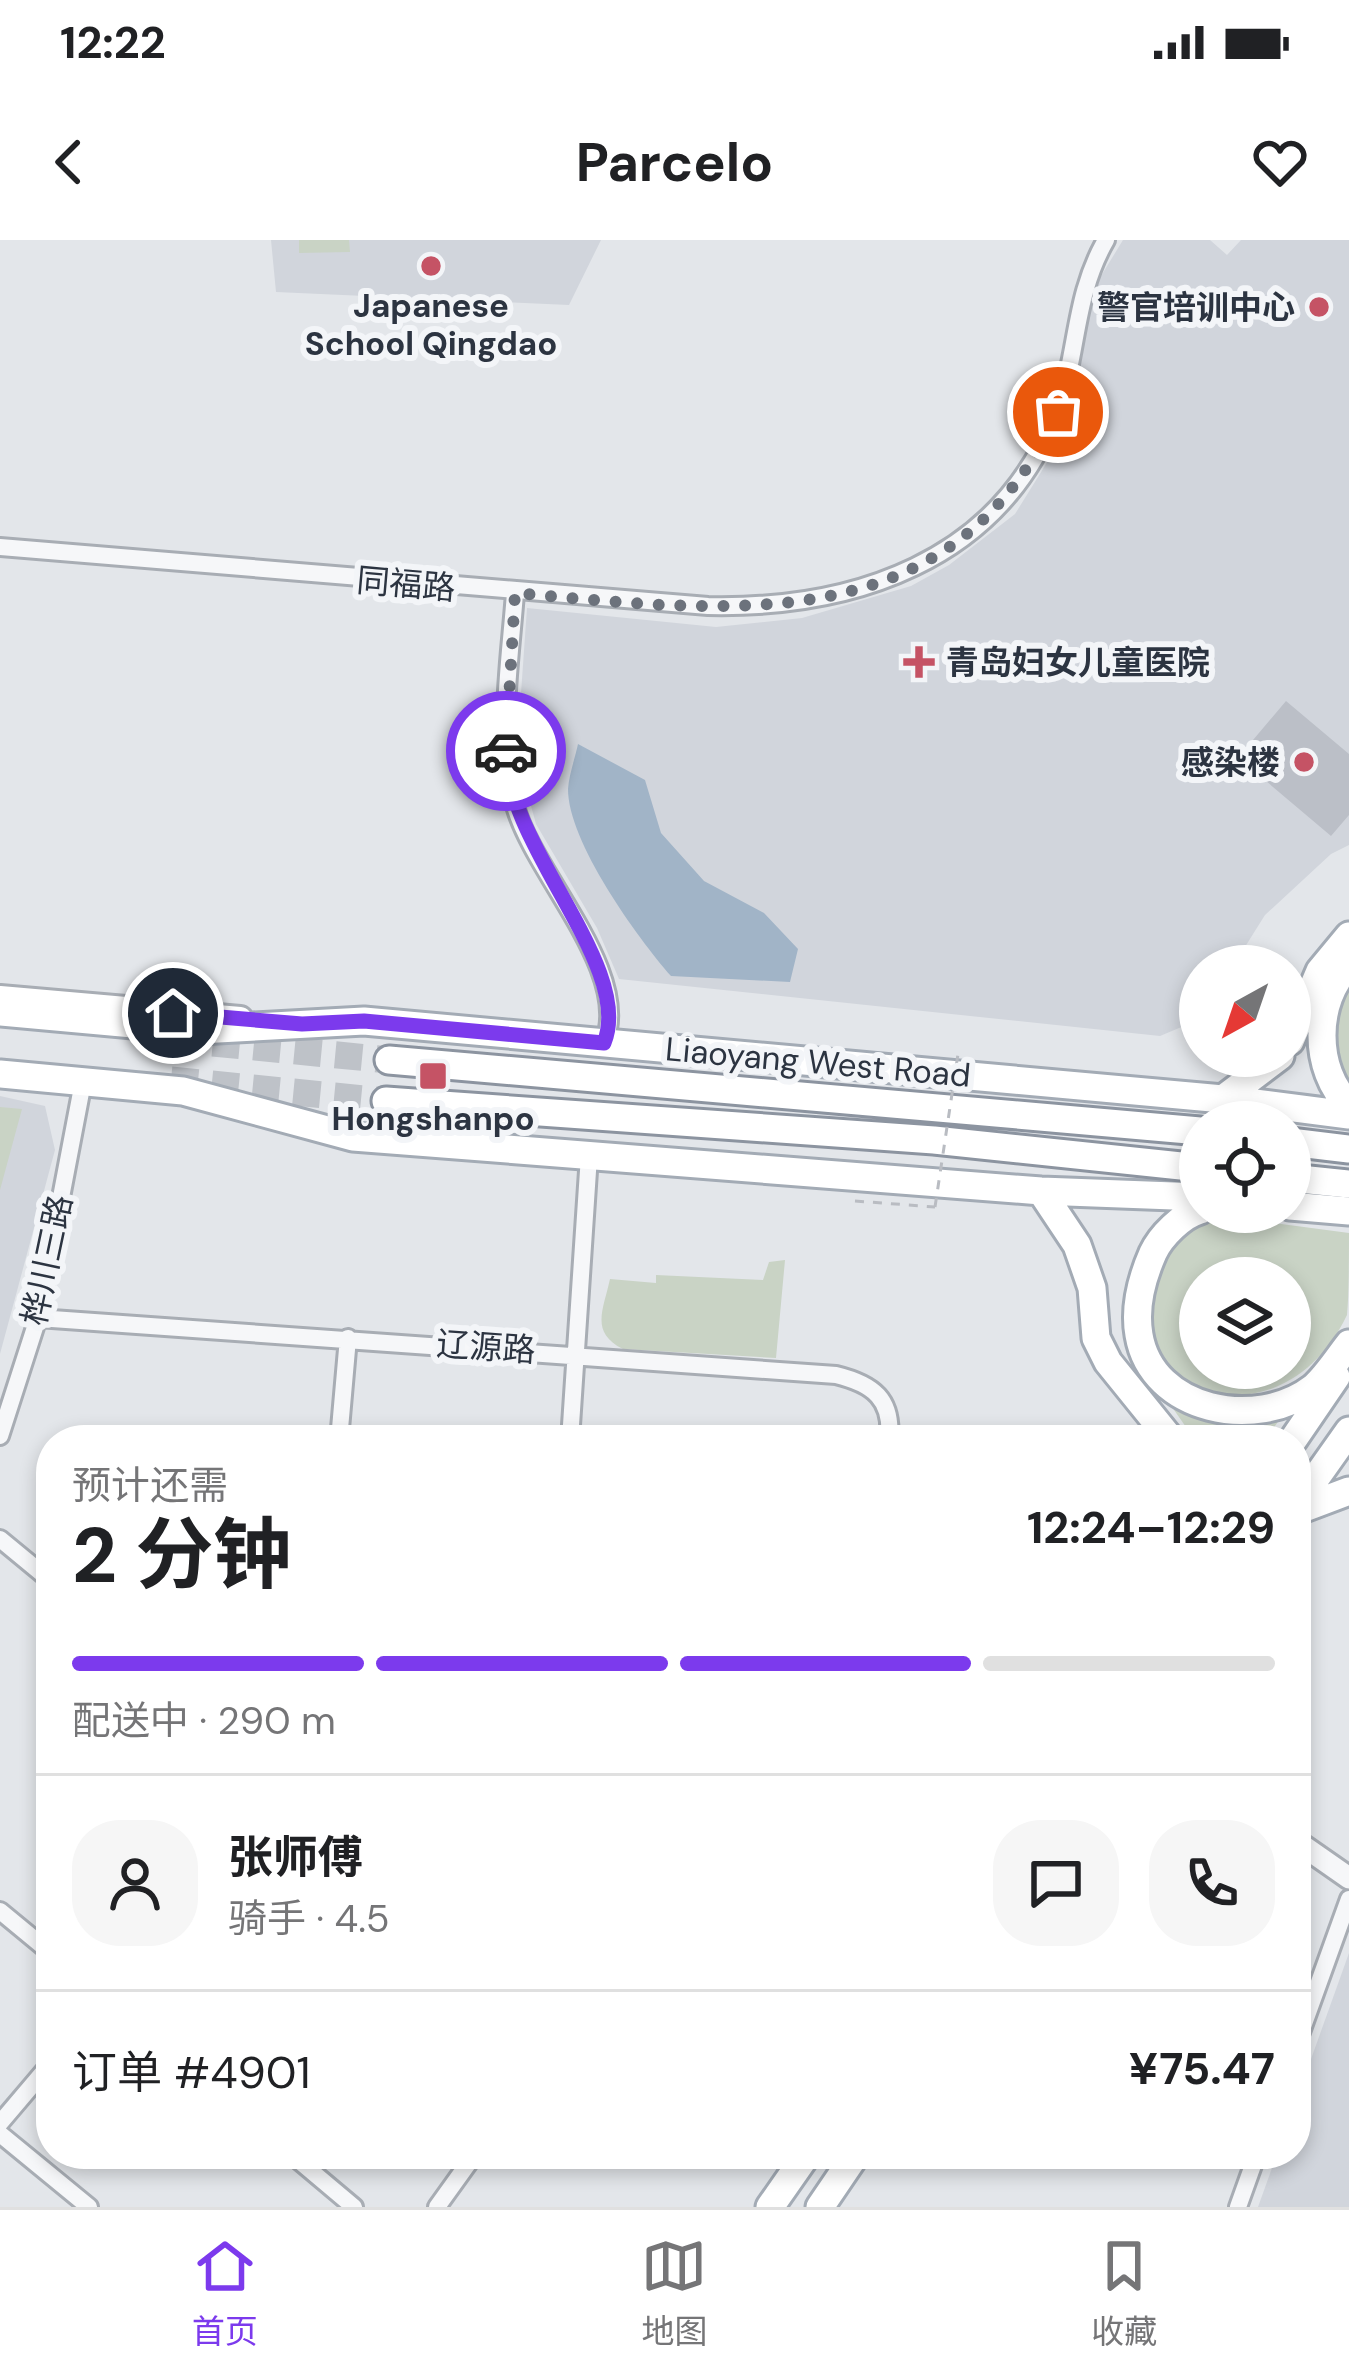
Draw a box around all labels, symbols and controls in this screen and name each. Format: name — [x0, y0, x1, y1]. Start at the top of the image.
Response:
text: 12:22 — [60, 13, 166, 72]
text: Parcelo — [576, 127, 773, 198]
icon: back — [36, 129, 102, 195]
icon: heart — [1247, 129, 1313, 195]
marker: Japanese School Qingdao — [418, 253, 444, 279]
place label: Japanese School Qingdao — [305, 284, 557, 365]
place label: 警官培训中心 — [1097, 286, 1295, 329]
marker: 警官培训中心 — [1306, 294, 1332, 320]
pin — [1007, 361, 1109, 463]
icon: bag — [1025, 379, 1091, 445]
street label: 同福路 — [355, 558, 457, 610]
place label: 青岛妇女儿童医院 — [946, 641, 1210, 684]
marker: 青岛妇女儿童医院 — [903, 646, 935, 678]
courier — [446, 691, 566, 811]
icon: car — [473, 718, 539, 784]
place label: 感染楼 — [1181, 741, 1280, 784]
marker: 感染楼 — [1291, 749, 1317, 775]
north arrow — [1179, 945, 1311, 1077]
map controls — [1179, 945, 1311, 1389]
pin — [122, 962, 224, 1064]
icon: home — [140, 980, 206, 1046]
street label: Liaoyang West Road — [664, 1027, 972, 1097]
marker: Hongshanpo — [417, 1060, 449, 1092]
place label: Hongshanpo — [331, 1097, 535, 1140]
button: locate — [1179, 1101, 1311, 1233]
street label: 桦川三路 — [12, 1191, 82, 1329]
button: layers — [1179, 1257, 1311, 1389]
street label: 辽源路 — [435, 1322, 537, 1372]
text: 预计还需 — [72, 1460, 228, 1511]
text: 12:24–12:29 — [1027, 1498, 1275, 1557]
text: 2 分钟 — [72, 1505, 291, 1606]
text: 配送中 · 290 m — [72, 1695, 336, 1746]
button: person — [72, 1820, 198, 1946]
button: chat — [993, 1820, 1119, 1946]
button: phone — [1149, 1820, 1275, 1946]
text: 张师傅 — [228, 1828, 363, 1887]
text: 骑手 · 4.5 — [228, 1893, 390, 1944]
text: ¥75.47 — [1129, 2039, 1275, 2098]
text: 订单 #4901 — [72, 2043, 311, 2102]
tab: 首页 — [192, 2233, 258, 2353]
tab: 地图 — [641, 2233, 707, 2353]
tab: 收藏 — [1091, 2233, 1157, 2353]

